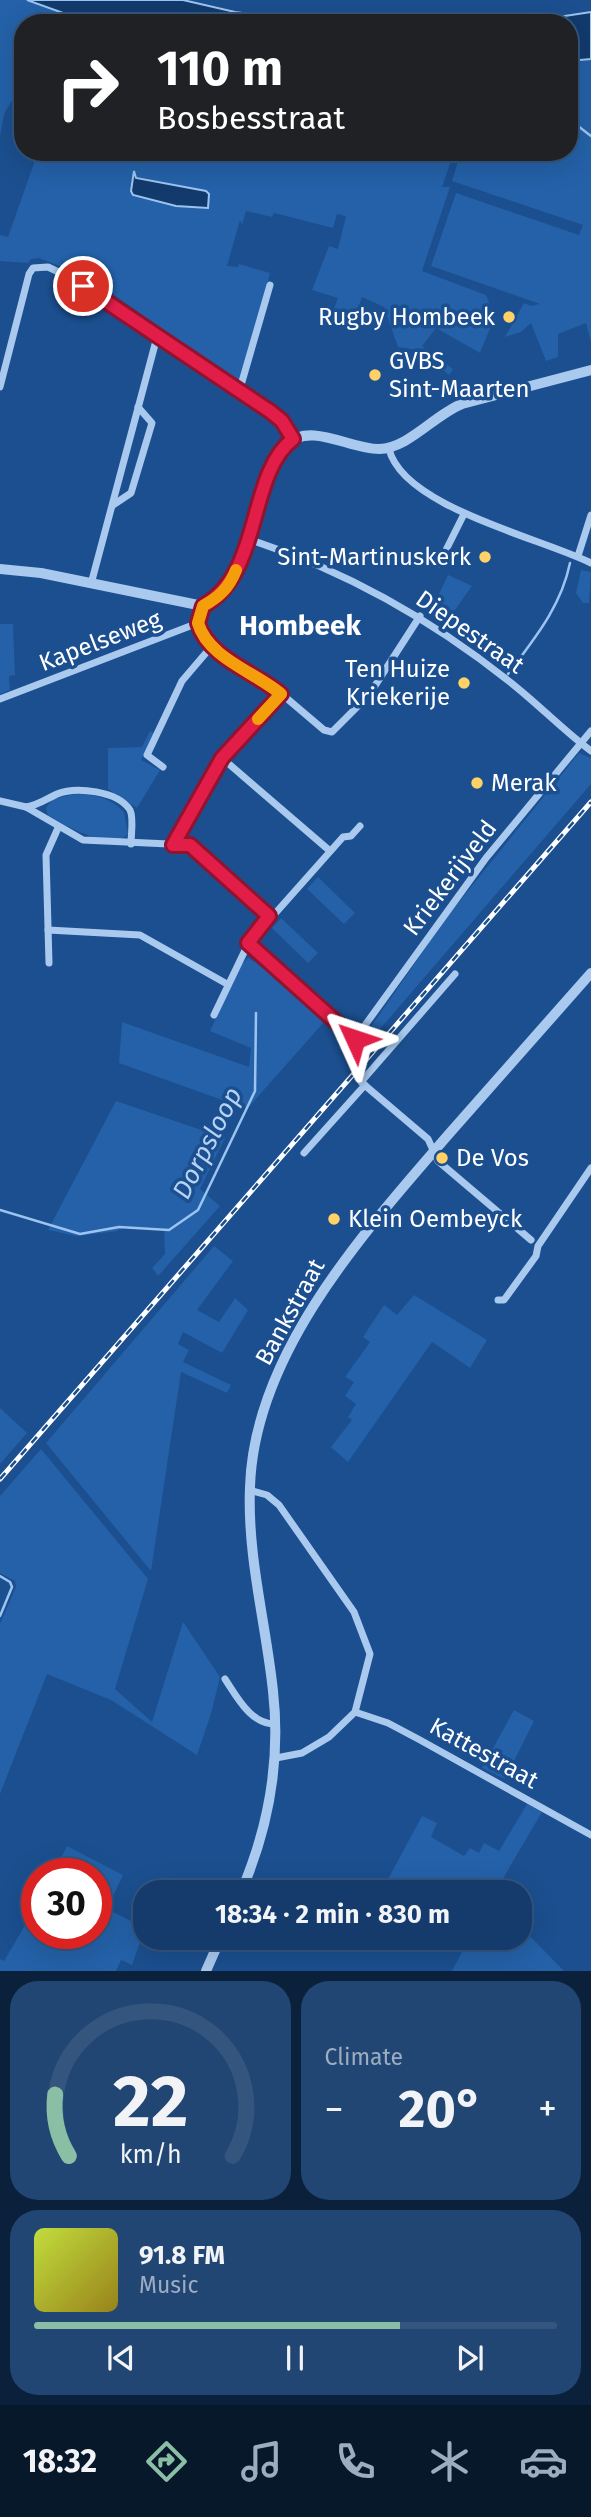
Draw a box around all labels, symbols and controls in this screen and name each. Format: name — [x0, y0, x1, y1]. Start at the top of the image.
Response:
text: 110 m — [157, 39, 283, 98]
icon: right — [42, 42, 133, 133]
text: Bosbesstraat — [157, 99, 345, 137]
pin — [53, 256, 113, 316]
icon: arrive — [64, 267, 102, 305]
place label: Rugby Hombeek — [318, 303, 496, 331]
marker: Rugby Hombeek — [501, 309, 517, 325]
place label: GVBS Sint-Maarten — [389, 347, 530, 403]
marker: GVBS Sint-Maarten — [367, 367, 383, 383]
place label: Sint-Martinuskerk — [277, 543, 472, 571]
marker: Sint-Martinuskerk — [477, 549, 493, 565]
street label: Diepestraat — [411, 585, 530, 680]
street label: Kapelseweg — [35, 605, 165, 677]
district label: Hombeek — [239, 609, 361, 642]
place label: Ten Huize Kriekerije — [345, 655, 450, 711]
marker: Ten Huize Kriekerije — [456, 675, 472, 691]
place label: Merak — [491, 769, 557, 797]
marker: Merak — [469, 775, 485, 791]
street label: Kriekerijveld — [398, 815, 502, 941]
position arrow — [318, 1002, 392, 1076]
water label: Dorpsloop — [166, 1082, 249, 1204]
place label: De Vos — [456, 1144, 529, 1172]
marker: De Vos — [434, 1150, 450, 1166]
place label: Klein Oembeyck — [348, 1205, 523, 1233]
marker: Klein Oembeyck — [326, 1211, 342, 1227]
street label: Bankstraat — [249, 1254, 331, 1370]
street label: Kattestraat — [425, 1712, 544, 1795]
speed limit sign: 30 — [21, 1858, 112, 1949]
text: 18:34 · 2 min · 830 m — [215, 1899, 450, 1930]
text: Climate — [325, 2043, 403, 2071]
text: 22 — [113, 2059, 188, 2146]
text: 20° — [399, 2078, 483, 2141]
text: − — [325, 2086, 344, 2132]
text: + — [538, 2086, 557, 2132]
text: km/h — [119, 2140, 181, 2170]
text: 91.8 FM — [139, 2240, 225, 2271]
text: Music — [139, 2271, 199, 2299]
icon: previous — [102, 2339, 140, 2377]
icon: pause — [276, 2339, 314, 2377]
icon: next — [451, 2339, 489, 2377]
icon: directions — [142, 2437, 191, 2486]
icon: music — [237, 2437, 286, 2486]
icon: phone — [331, 2437, 380, 2486]
icon: climate — [425, 2437, 474, 2486]
icon: car — [519, 2437, 568, 2486]
text: 18:32 — [23, 2442, 97, 2480]

